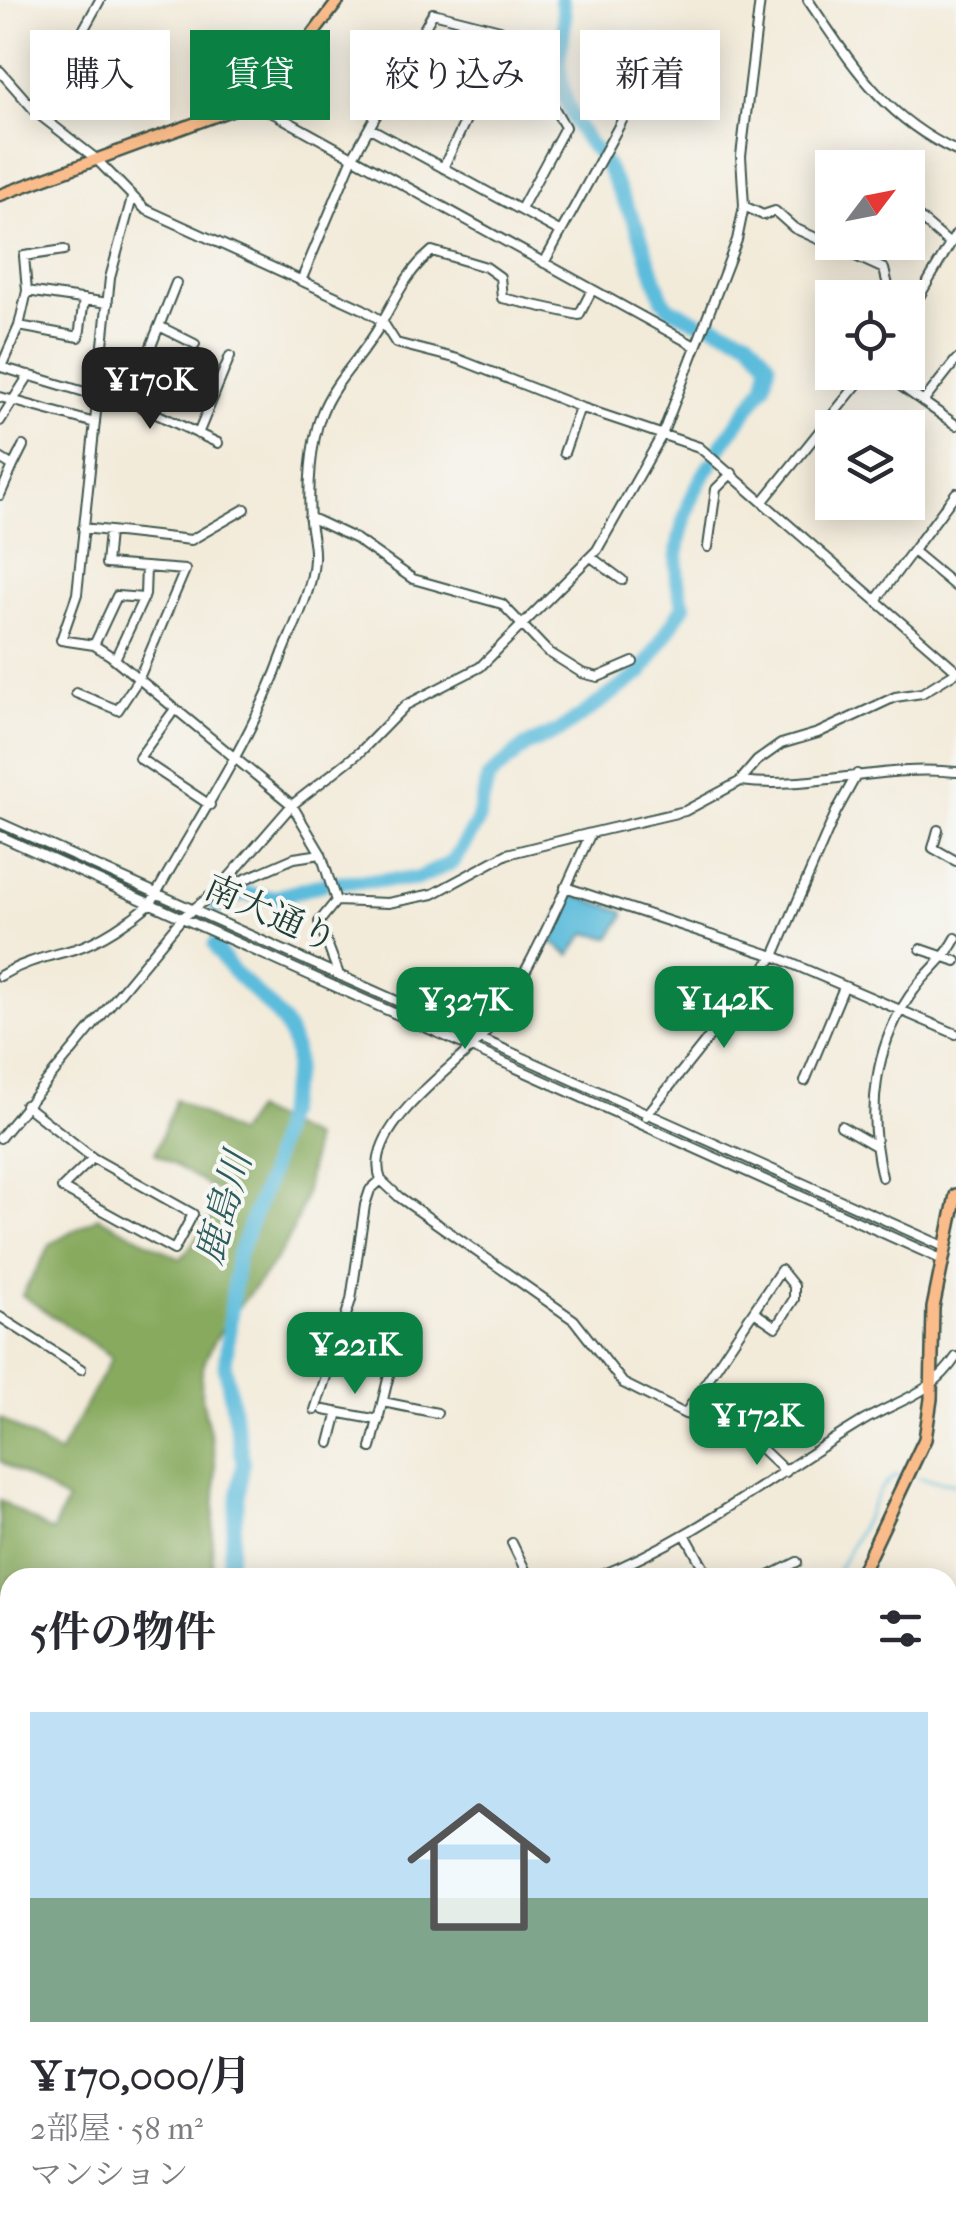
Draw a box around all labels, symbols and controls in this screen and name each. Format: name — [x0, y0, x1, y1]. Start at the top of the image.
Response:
chip: 購入 — [30, 30, 170, 120]
chip: 賃貸 — [190, 30, 330, 120]
chip: 絞り込み — [350, 30, 560, 120]
chip: 新着 — [580, 30, 720, 120]
north arrow — [815, 150, 925, 260]
map controls — [815, 150, 925, 520]
button: locate — [815, 280, 925, 390]
pin: ¥170K — [80, 347, 220, 432]
text: ¥170K — [104, 361, 196, 398]
button: layers — [815, 410, 925, 520]
street label: 南大通り — [199, 866, 343, 961]
pin: ¥142K — [654, 966, 794, 1051]
pin: ¥327K — [395, 967, 535, 1052]
text: ¥142K — [677, 980, 771, 1017]
text: ¥327K — [418, 981, 512, 1018]
water label: 鹿島川 — [186, 1143, 262, 1269]
pin: ¥221K — [285, 1312, 425, 1397]
text: ¥221K — [309, 1326, 401, 1363]
pin: ¥172K — [687, 1383, 827, 1468]
text: ¥172K — [711, 1397, 803, 1434]
icon: filters — [873, 1601, 928, 1656]
text: 5件の物件 — [30, 1608, 216, 1657]
icon: home — [389, 1777, 569, 1957]
text: ¥170,000/月 — [30, 2052, 251, 2101]
text: 2部屋 · 58 m² — [30, 2110, 203, 2147]
text: マンション — [30, 2156, 189, 2193]

